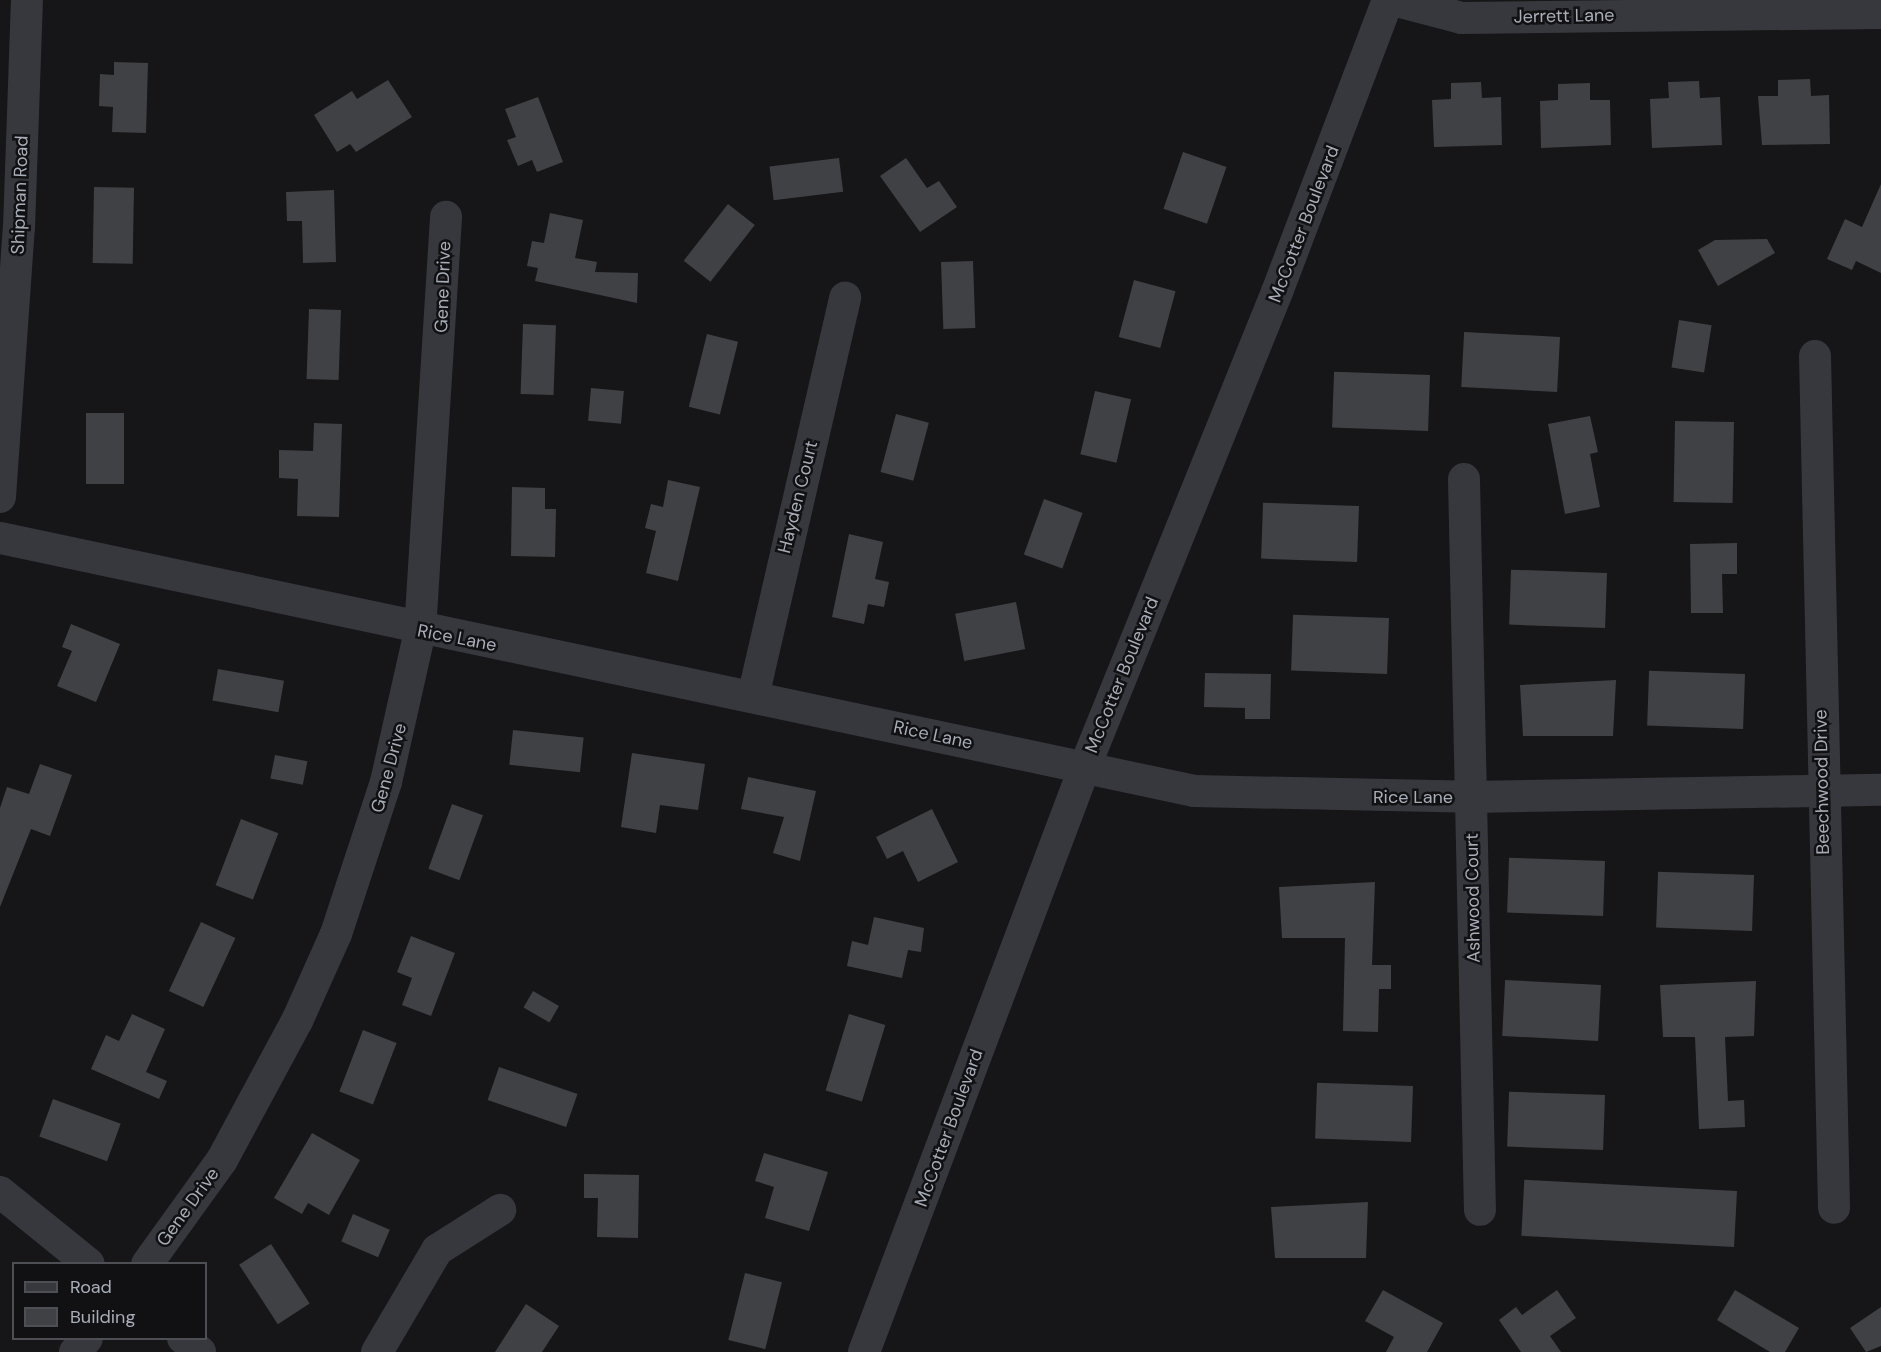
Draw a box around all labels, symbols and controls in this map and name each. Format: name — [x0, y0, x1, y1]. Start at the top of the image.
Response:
street label: Jerrett Lane — [1513, 4, 1615, 28]
street label: Shipman Road — [7, 135, 33, 255]
street label: McCotter Boulevard — [1264, 142, 1344, 306]
street label: Gene Drive — [431, 241, 455, 333]
street label: Hayden Court — [774, 439, 822, 555]
street label: McCotter Boulevard — [1081, 594, 1163, 756]
street label: Rice Lane — [416, 620, 498, 656]
street label: Beechwood Drive — [1810, 709, 1834, 855]
street label: Rice Lane — [892, 716, 974, 754]
street label: Gene Drive — [367, 721, 411, 815]
street label: Rice Lane — [1373, 786, 1453, 808]
street label: Ashwood Court — [1461, 833, 1485, 963]
street label: McCotter Boulevard — [910, 1046, 988, 1210]
street label: Gene Drive — [152, 1164, 224, 1250]
legend — [12, 1262, 207, 1340]
text: Road — [70, 1275, 112, 1299]
text: Building — [70, 1305, 135, 1329]

